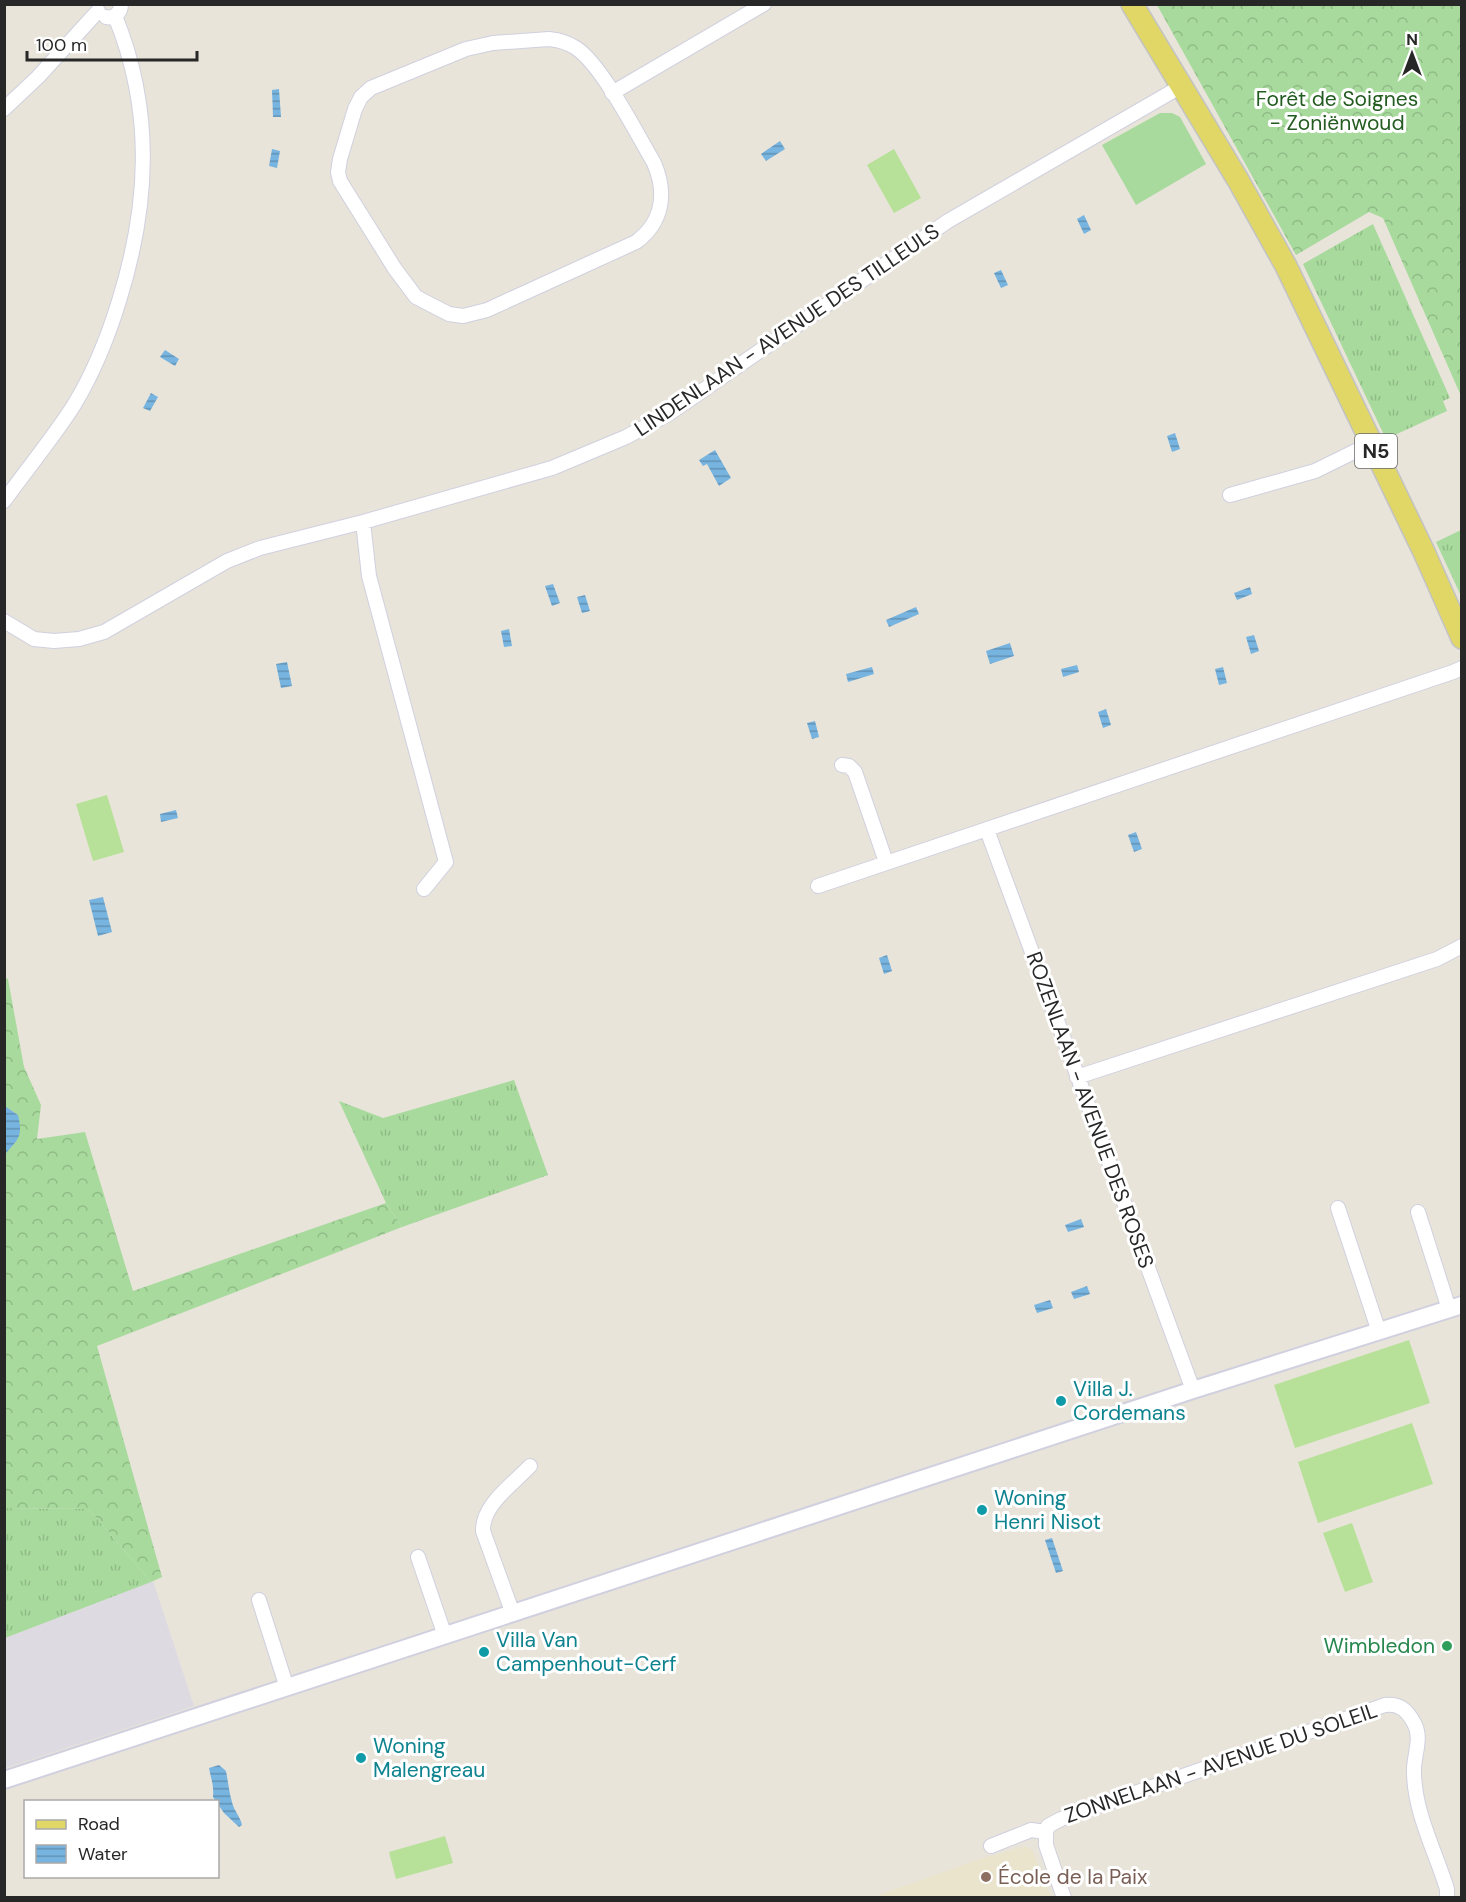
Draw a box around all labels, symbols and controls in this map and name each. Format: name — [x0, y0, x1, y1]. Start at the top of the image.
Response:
scale bar — [27, 24, 196, 62]
north arrow — [1382, 24, 1442, 84]
text: N — [1406, 29, 1418, 50]
text: 100 m — [36, 33, 87, 57]
park label: Forêt de Soignes - Zoniënwoud — [1256, 85, 1418, 137]
street label: LINDENLAAN - AVENUE DES TILLEULS — [629, 217, 945, 443]
road number: N5 — [1355, 434, 1397, 468]
street label: ROZENLAAN - AVENUE DES ROSES — [1020, 948, 1160, 1272]
place label: Villa J. Cordemans — [1073, 1375, 1186, 1427]
marker: Villa J. Cordemans — [1054, 1394, 1068, 1408]
place label: Woning Henri Nisot — [994, 1484, 1101, 1536]
marker: Woning Henri Nisot — [975, 1503, 989, 1517]
place label: Villa Van Campenhout-Cerf — [496, 1626, 676, 1678]
place label: Wimbledon — [1323, 1632, 1435, 1660]
marker: Wimbledon — [1440, 1639, 1454, 1653]
marker: Villa Van Campenhout-Cerf — [477, 1645, 491, 1659]
street label: ZONNELAAN - AVENUE DU SOLEIL — [1061, 1696, 1381, 1830]
place label: Woning Malengreau — [373, 1732, 485, 1784]
marker: Woning Malengreau — [354, 1751, 368, 1765]
legend — [24, 1800, 219, 1878]
text: Road — [78, 1812, 120, 1836]
text: Water — [78, 1842, 128, 1866]
place label: École de la Paix — [998, 1863, 1147, 1891]
marker: École de la Paix — [979, 1870, 993, 1884]

